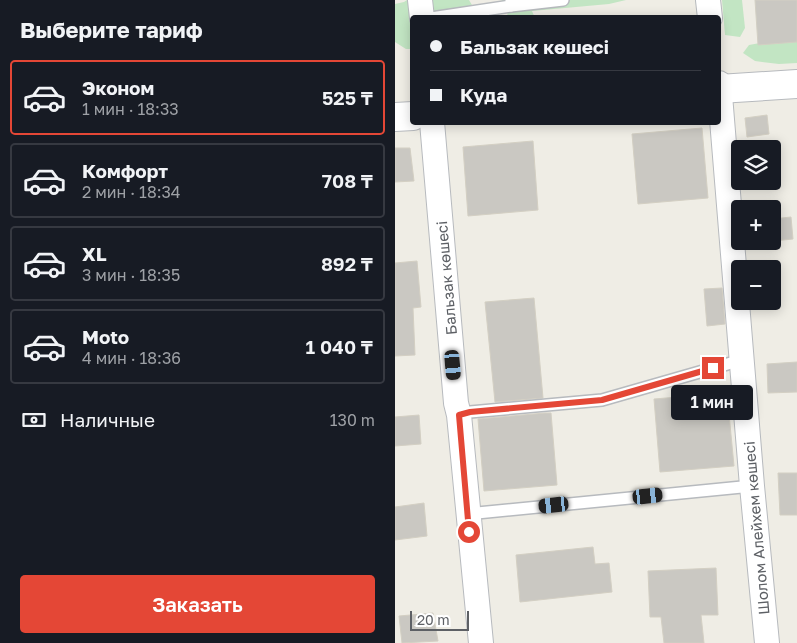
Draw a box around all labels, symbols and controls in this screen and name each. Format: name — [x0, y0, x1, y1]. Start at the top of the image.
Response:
text: Выберите тариф — [20, 16, 203, 43]
text: Бальзак көшесі — [460, 35, 609, 58]
icon: car — [22, 75, 67, 120]
text: Эконом — [82, 76, 154, 99]
text: Куда — [460, 83, 507, 106]
text: 525 ₸ — [322, 86, 373, 109]
text: 1 мин · 18:33 — [82, 99, 179, 119]
map controls — [731, 140, 781, 310]
button: layers — [731, 140, 781, 190]
icon: car — [22, 158, 67, 203]
text: Комфорт — [82, 159, 168, 182]
text: 708 ₸ — [322, 169, 373, 192]
text: 2 мин · 18:34 — [82, 182, 181, 202]
button: + — [731, 200, 781, 250]
street label: Бальзак көшесі — [432, 220, 460, 336]
icon: car — [22, 241, 67, 286]
text: XL — [82, 242, 107, 265]
text: 892 ₸ — [321, 252, 373, 275]
button: − — [731, 260, 781, 310]
text: 3 мин · 18:35 — [82, 265, 180, 285]
icon: car — [22, 324, 67, 369]
text: Moto — [82, 325, 129, 348]
text: 1 040 ₸ — [306, 335, 373, 358]
text: 4 мин · 18:36 — [82, 348, 181, 368]
car — [444, 349, 461, 381]
route end — [702, 357, 724, 379]
callout: 1 мин — [672, 386, 754, 420]
text: 1 мин — [690, 392, 734, 412]
icon: cash — [20, 406, 48, 434]
text: Наличные — [60, 408, 155, 431]
text: 130 m — [330, 410, 375, 430]
street label: Шолом Алейхем көшесі — [739, 440, 773, 616]
car — [632, 487, 663, 505]
car — [538, 496, 569, 514]
route start — [458, 521, 480, 543]
button: Заказать — [20, 575, 375, 633]
scale bar — [410, 608, 469, 631]
text: 20 m — [417, 611, 450, 628]

